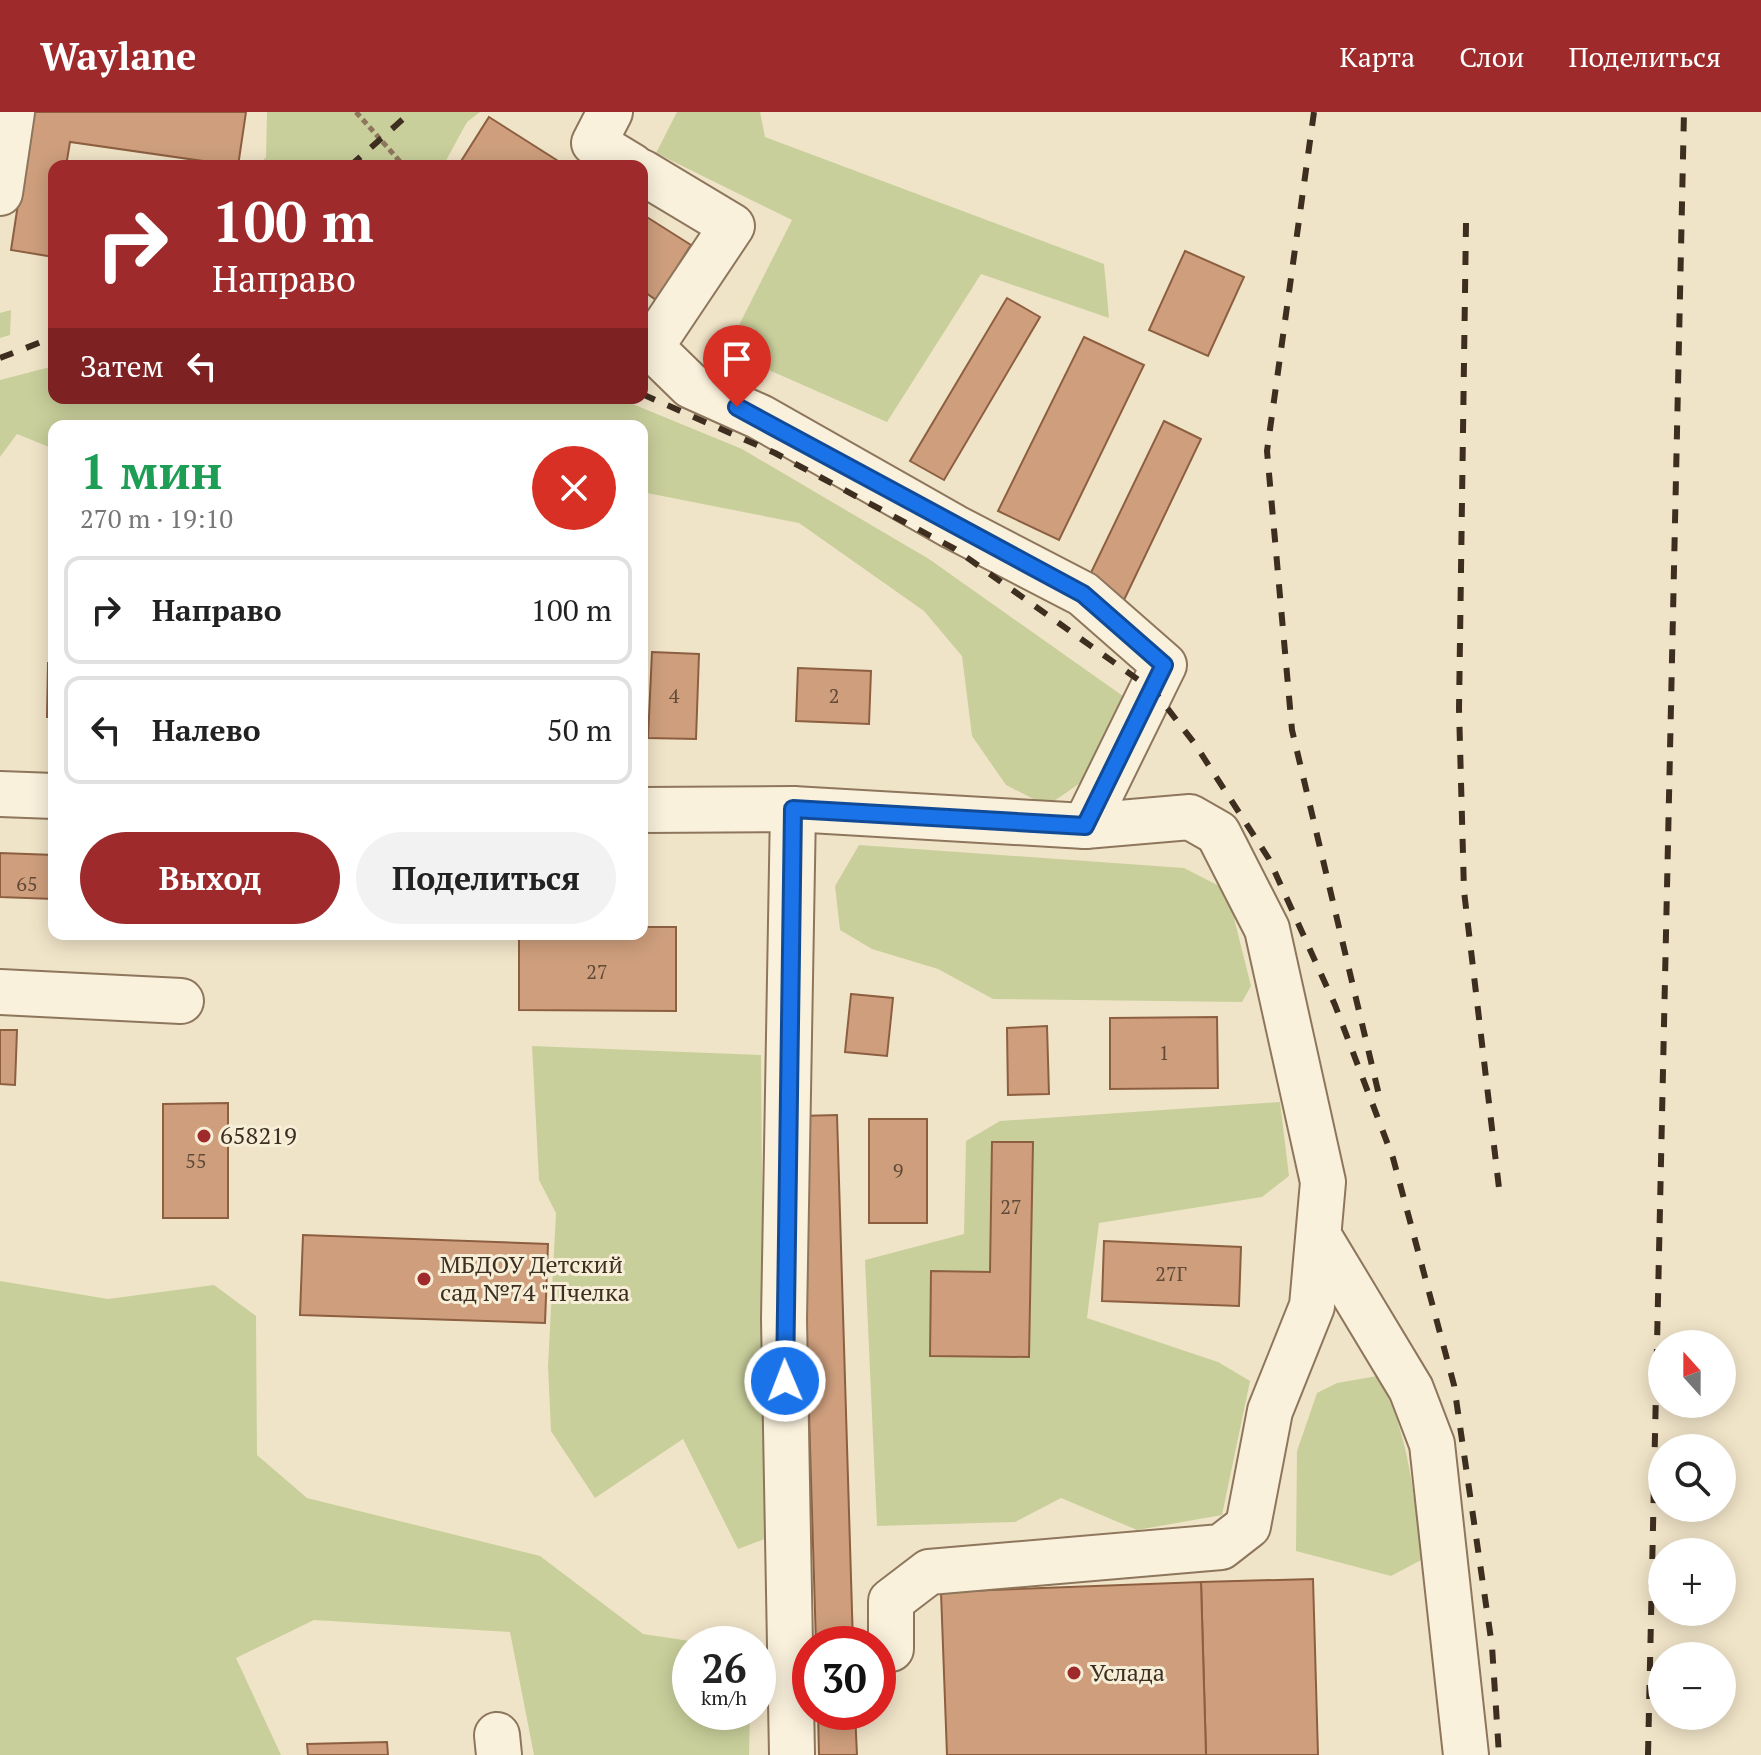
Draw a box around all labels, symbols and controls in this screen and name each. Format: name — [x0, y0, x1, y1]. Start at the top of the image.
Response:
text: Waylane — [40, 31, 197, 81]
text: Карта — [1340, 38, 1415, 75]
text: Слои — [1459, 38, 1524, 75]
text: Поделиться — [1568, 38, 1721, 75]
text: 100 m — [212, 184, 374, 258]
icon: right — [80, 192, 184, 296]
text: Направо — [212, 255, 356, 302]
pin — [703, 325, 771, 407]
icon: arrive — [715, 337, 759, 381]
icon: left — [180, 344, 224, 388]
text: Затем — [80, 346, 164, 386]
text: 1 мин — [80, 439, 222, 503]
button: close — [532, 446, 616, 530]
text: 270 m · 19:10 — [80, 501, 233, 535]
icon: right — [84, 588, 128, 632]
text: Направо — [152, 590, 282, 630]
text: 100 m — [531, 590, 612, 630]
house number: 4 — [669, 682, 680, 709]
house number: 2 — [829, 682, 839, 709]
icon: left — [84, 708, 128, 752]
text: Налево — [152, 710, 261, 750]
text: 50 m — [547, 710, 612, 750]
button: Выход — [80, 832, 340, 924]
button: Поделиться — [356, 832, 616, 924]
house number: 65 — [16, 870, 38, 897]
house number: 27 — [586, 958, 608, 985]
house number: 1 — [1159, 1039, 1169, 1066]
place label: 658219 — [220, 1119, 297, 1151]
marker: 658219 — [195, 1127, 213, 1145]
house number: 55 — [185, 1147, 207, 1174]
house number: 9 — [893, 1157, 903, 1184]
house number: 27 — [1000, 1193, 1022, 1220]
place label: МБДОУ Детский сад №74 "Пчелка — [440, 1248, 630, 1308]
house number: 27Г — [1155, 1260, 1187, 1287]
marker: МБДОУ Детский сад №74 "Пчелка — [415, 1270, 433, 1288]
north arrow — [1648, 1330, 1736, 1418]
map controls — [1648, 1330, 1736, 1730]
position arrow — [743, 1339, 827, 1423]
button: search — [1648, 1434, 1736, 1522]
button: + — [1648, 1538, 1736, 1626]
speed limit sign: 30 — [792, 1626, 896, 1730]
text: 26 — [701, 1641, 747, 1694]
button: − — [1648, 1642, 1736, 1730]
place label: Услада — [1090, 1656, 1165, 1688]
marker: Услада — [1065, 1664, 1083, 1682]
text: km/h — [701, 1684, 747, 1711]

